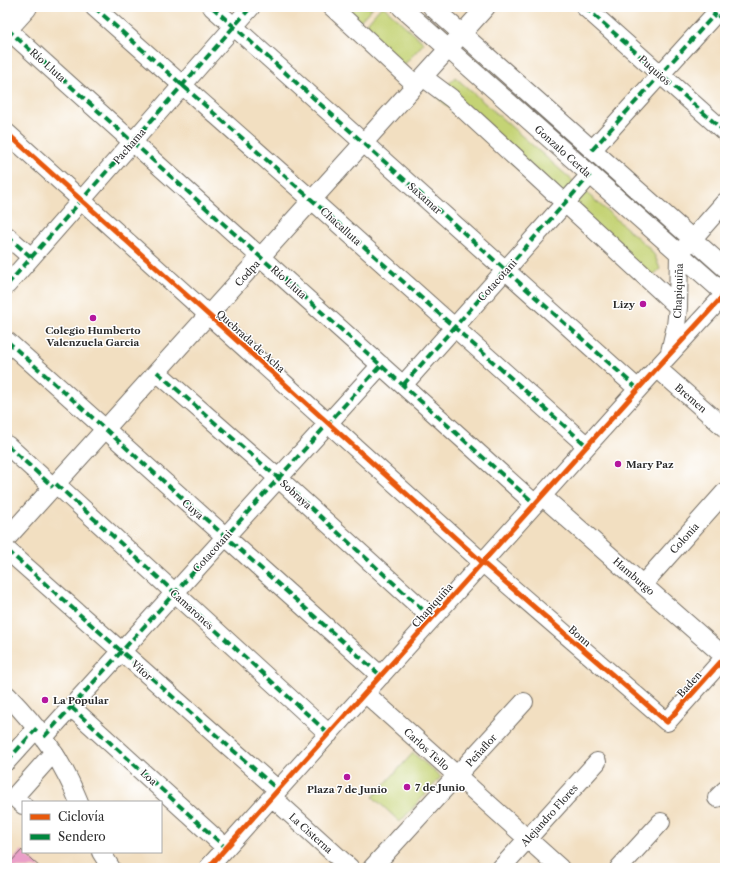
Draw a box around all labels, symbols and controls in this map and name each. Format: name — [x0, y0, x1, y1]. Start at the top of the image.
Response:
street label: Río Lluta — [27, 46, 69, 85]
street label: Puquios — [636, 53, 673, 88]
street label: Gonzalo Cerda — [532, 123, 594, 181]
street label: Pachama — [110, 125, 149, 167]
street label: Saxamar — [405, 180, 445, 217]
street label: Chacalluta — [317, 205, 364, 249]
street label: Codpa — [232, 257, 263, 289]
street label: Cotacotani — [475, 257, 520, 304]
street label: Río Lluta — [268, 263, 310, 302]
street label: Chapiquiña — [671, 263, 686, 319]
place label: Lizy — [613, 298, 636, 311]
marker: Lizy — [638, 299, 648, 309]
street label: Quebrada de Acha — [214, 307, 288, 376]
marker: Colegio Humberto Valenzuela Garcia — [88, 313, 98, 323]
place label: Colegio Humberto Valenzuela Garcia — [45, 324, 141, 349]
street label: Bremen — [672, 381, 710, 416]
place label: Mary Paz — [626, 458, 674, 471]
marker: Mary Paz — [613, 459, 623, 469]
street label: Sobraya — [277, 477, 315, 512]
street label: Cuya — [179, 496, 207, 523]
street label: Colonia — [667, 520, 702, 557]
street label: Cotacotani — [190, 528, 235, 575]
street label: Hamburgo — [610, 555, 657, 598]
street label: Chapiquiña — [409, 580, 456, 630]
street label: Camarones — [167, 586, 216, 632]
street label: Bonn — [566, 623, 594, 650]
street label: Vítor — [128, 657, 156, 684]
street label: Baden — [674, 668, 705, 700]
place label: La Popular — [53, 694, 109, 707]
marker: La Popular — [40, 695, 50, 705]
street label: Carlos Tello — [401, 725, 452, 773]
street label: Peñaflor — [463, 731, 500, 770]
street label: Loa — [138, 767, 160, 789]
marker: Plaza 7 de Junio — [342, 772, 352, 782]
place label: 7 de Junio — [415, 781, 465, 794]
marker: 7 de Junio — [402, 782, 412, 792]
street label: Alejandro Flores — [517, 782, 581, 850]
place label: Plaza 7 de Junio — [307, 783, 387, 796]
legend — [22, 801, 162, 853]
text: Ciclovía — [58, 809, 105, 824]
street label: La Cisterna — [286, 810, 336, 857]
text: Sendero — [58, 829, 106, 844]

